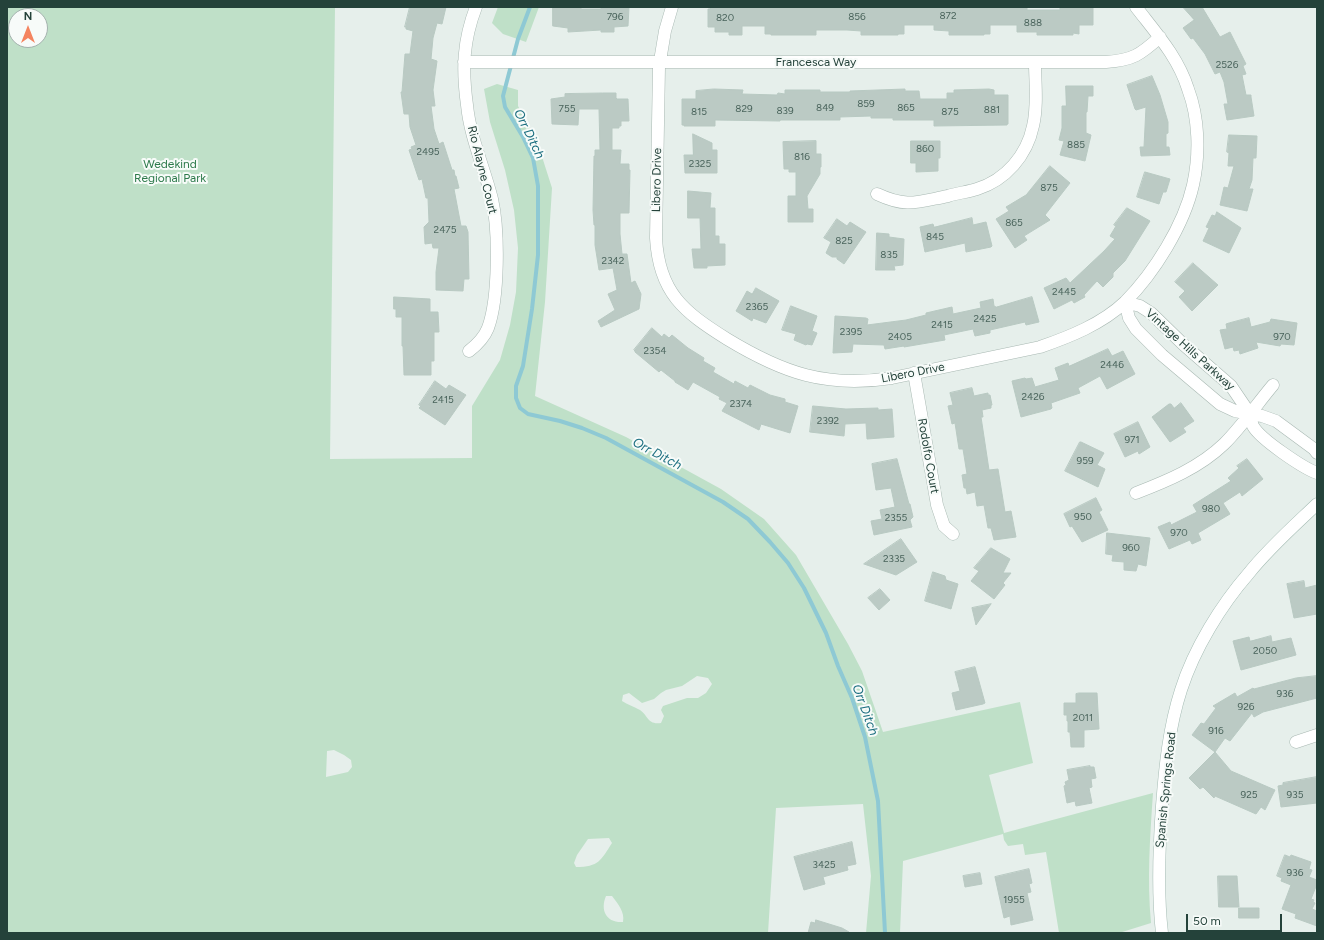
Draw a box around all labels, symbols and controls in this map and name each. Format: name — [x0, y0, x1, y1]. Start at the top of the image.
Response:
north arrow — [8, 8, 48, 48]
text: N — [24, 10, 32, 23]
house number: 872 — [939, 10, 957, 22]
house number: 796 — [607, 11, 623, 23]
house number: 856 — [848, 11, 866, 23]
house number: 820 — [716, 12, 734, 24]
house number: 888 — [1024, 17, 1042, 29]
street label: Francesca Way — [776, 55, 856, 69]
house number: 2526 — [1216, 59, 1238, 71]
house number: 859 — [857, 98, 875, 110]
house number: 849 — [816, 102, 834, 114]
house number: 865 — [897, 102, 915, 114]
house number: 755 — [559, 103, 575, 115]
house number: 829 — [735, 103, 753, 115]
house number: 881 — [984, 104, 1000, 116]
house number: 839 — [776, 105, 794, 117]
house number: 815 — [691, 106, 707, 118]
house number: 875 — [941, 106, 959, 118]
water label: Orr Ditch — [510, 107, 548, 161]
street label: Rio Alayne Court — [464, 124, 500, 216]
house number: 885 — [1067, 139, 1085, 151]
house number: 860 — [916, 143, 934, 155]
house number: 2495 — [416, 146, 440, 158]
street label: Libero Drive — [649, 148, 665, 212]
house number: 816 — [794, 151, 810, 163]
park label: Wedekind Regional Park — [134, 157, 206, 185]
house number: 2325 — [689, 158, 711, 170]
house number: 875 — [1040, 182, 1058, 194]
house number: 865 — [1005, 217, 1023, 229]
house number: 2475 — [434, 224, 456, 236]
house number: 845 — [926, 231, 944, 243]
house number: 825 — [835, 235, 853, 247]
house number: 835 — [880, 249, 898, 261]
house number: 2342 — [602, 255, 624, 267]
house number: 2445 — [1052, 286, 1076, 298]
house number: 2365 — [746, 301, 768, 313]
street label: Vintage Hills Parkway — [1142, 306, 1238, 394]
house number: 2425 — [973, 313, 997, 325]
house number: 2415 — [931, 319, 953, 331]
house number: 2395 — [840, 326, 862, 338]
house number: 2405 — [888, 331, 912, 343]
house number: 970 — [1273, 331, 1291, 343]
house number: 2354 — [644, 345, 666, 357]
house number: 2446 — [1100, 359, 1124, 371]
street label: Libero Drive — [880, 360, 946, 386]
house number: 2426 — [1021, 391, 1045, 403]
house number: 2415 — [432, 394, 454, 406]
house number: 2374 — [730, 398, 752, 410]
house number: 2392 — [817, 415, 839, 427]
street label: Rodolfo Court — [914, 417, 942, 495]
house number: 971 — [1124, 434, 1140, 446]
water label: Orr Ditch — [630, 435, 684, 473]
house number: 959 — [1076, 455, 1094, 467]
house number: 980 — [1202, 503, 1220, 515]
house number: 950 — [1074, 511, 1092, 523]
house number: 2355 — [885, 512, 907, 524]
house number: 970 — [1170, 527, 1188, 539]
house number: 960 — [1122, 542, 1140, 554]
house number: 2335 — [883, 553, 905, 565]
house number: 2050 — [1253, 645, 1277, 657]
water label: Orr Ditch — [849, 682, 881, 738]
house number: 936 — [1277, 688, 1293, 700]
house number: 926 — [1238, 701, 1254, 713]
house number: 2011 — [1073, 712, 1093, 724]
house number: 916 — [1208, 725, 1224, 737]
street label: Spanish Springs Road — [1153, 731, 1179, 849]
house number: 925 — [1241, 789, 1257, 801]
house number: 935 — [1287, 789, 1303, 801]
house number: 3425 — [813, 859, 835, 871]
house number: 936 — [1287, 867, 1303, 879]
house number: 1955 — [1003, 894, 1025, 906]
scale bar — [1188, 906, 1284, 932]
text: 50 m — [1193, 914, 1221, 928]

